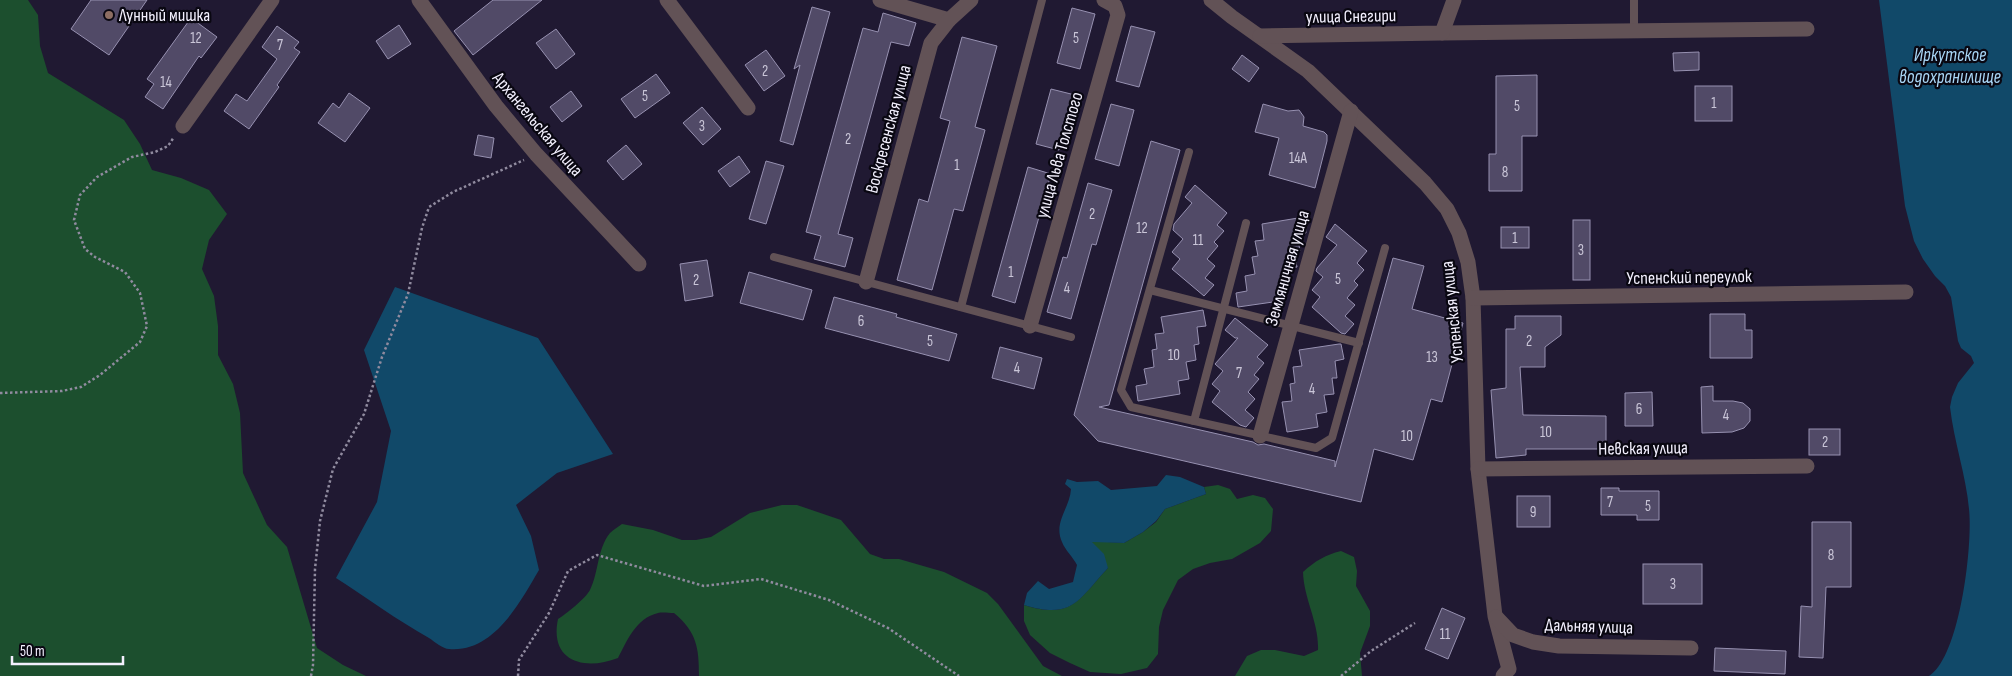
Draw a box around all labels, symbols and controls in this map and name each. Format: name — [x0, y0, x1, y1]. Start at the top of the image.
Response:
place label: Лунный мишка — [118, 5, 210, 26]
street label: улица Снегири — [1306, 5, 1396, 28]
marker: Лунный мишка — [103, 9, 115, 21]
house number: 12 — [190, 29, 202, 48]
house number: 5 — [1073, 29, 1079, 48]
house number: 7 — [277, 36, 283, 55]
water label: Иркутское водохранилище — [1899, 44, 2002, 89]
house number: 2 — [762, 62, 768, 81]
street label: Воскресенская улица — [861, 63, 916, 196]
street label: Архангельская улица — [487, 67, 587, 181]
house number: 14 — [160, 73, 172, 92]
house number: 5 — [642, 87, 648, 106]
street label: улица Льва Толстого — [1031, 90, 1088, 221]
house number: 1 — [1711, 94, 1717, 113]
house number: 5 — [1514, 97, 1520, 116]
house number: 3 — [699, 117, 705, 136]
house number: 2 — [845, 130, 851, 149]
house number: 14А — [1289, 149, 1308, 168]
house number: 1 — [954, 156, 960, 175]
house number: 8 — [1502, 163, 1508, 182]
house number: 2 — [1089, 205, 1095, 224]
street label: Земляничная улица — [1261, 208, 1314, 328]
house number: 12 — [1136, 219, 1148, 238]
house number: 1 — [1512, 229, 1518, 248]
house number: 11 — [1193, 231, 1204, 250]
house number: 3 — [1578, 241, 1584, 260]
street label: Успенская улица — [1437, 260, 1468, 364]
house number: 1 — [1008, 263, 1014, 282]
street label: Успенский переулок — [1626, 266, 1752, 289]
house number: 5 — [1335, 270, 1341, 289]
house number: 2 — [693, 271, 699, 290]
house number: 4 — [1064, 279, 1070, 298]
house number: 6 — [858, 312, 864, 331]
house number: 5 — [927, 332, 933, 351]
house number: 2 — [1526, 332, 1532, 351]
house number: 10 — [1168, 346, 1180, 365]
house number: 13 — [1426, 348, 1438, 367]
house number: 4 — [1014, 359, 1020, 378]
house number: 7 — [1236, 364, 1242, 383]
house number: 4 — [1309, 380, 1315, 399]
house number: 6 — [1636, 400, 1642, 419]
house number: 4 — [1723, 406, 1729, 425]
house number: 10 — [1540, 423, 1552, 442]
house number: 10 — [1401, 427, 1413, 446]
house number: 2 — [1822, 433, 1828, 452]
street label: Невская улица — [1598, 437, 1688, 460]
house number: 7 — [1607, 493, 1613, 512]
house number: 5 — [1645, 497, 1651, 516]
house number: 9 — [1530, 503, 1536, 522]
house number: 8 — [1828, 546, 1834, 565]
house number: 3 — [1670, 575, 1676, 594]
street label: Дальняя улица — [1544, 614, 1634, 639]
house number: 11 — [1440, 625, 1451, 644]
scale bar — [12, 634, 124, 666]
text: 50 m — [20, 642, 45, 661]

